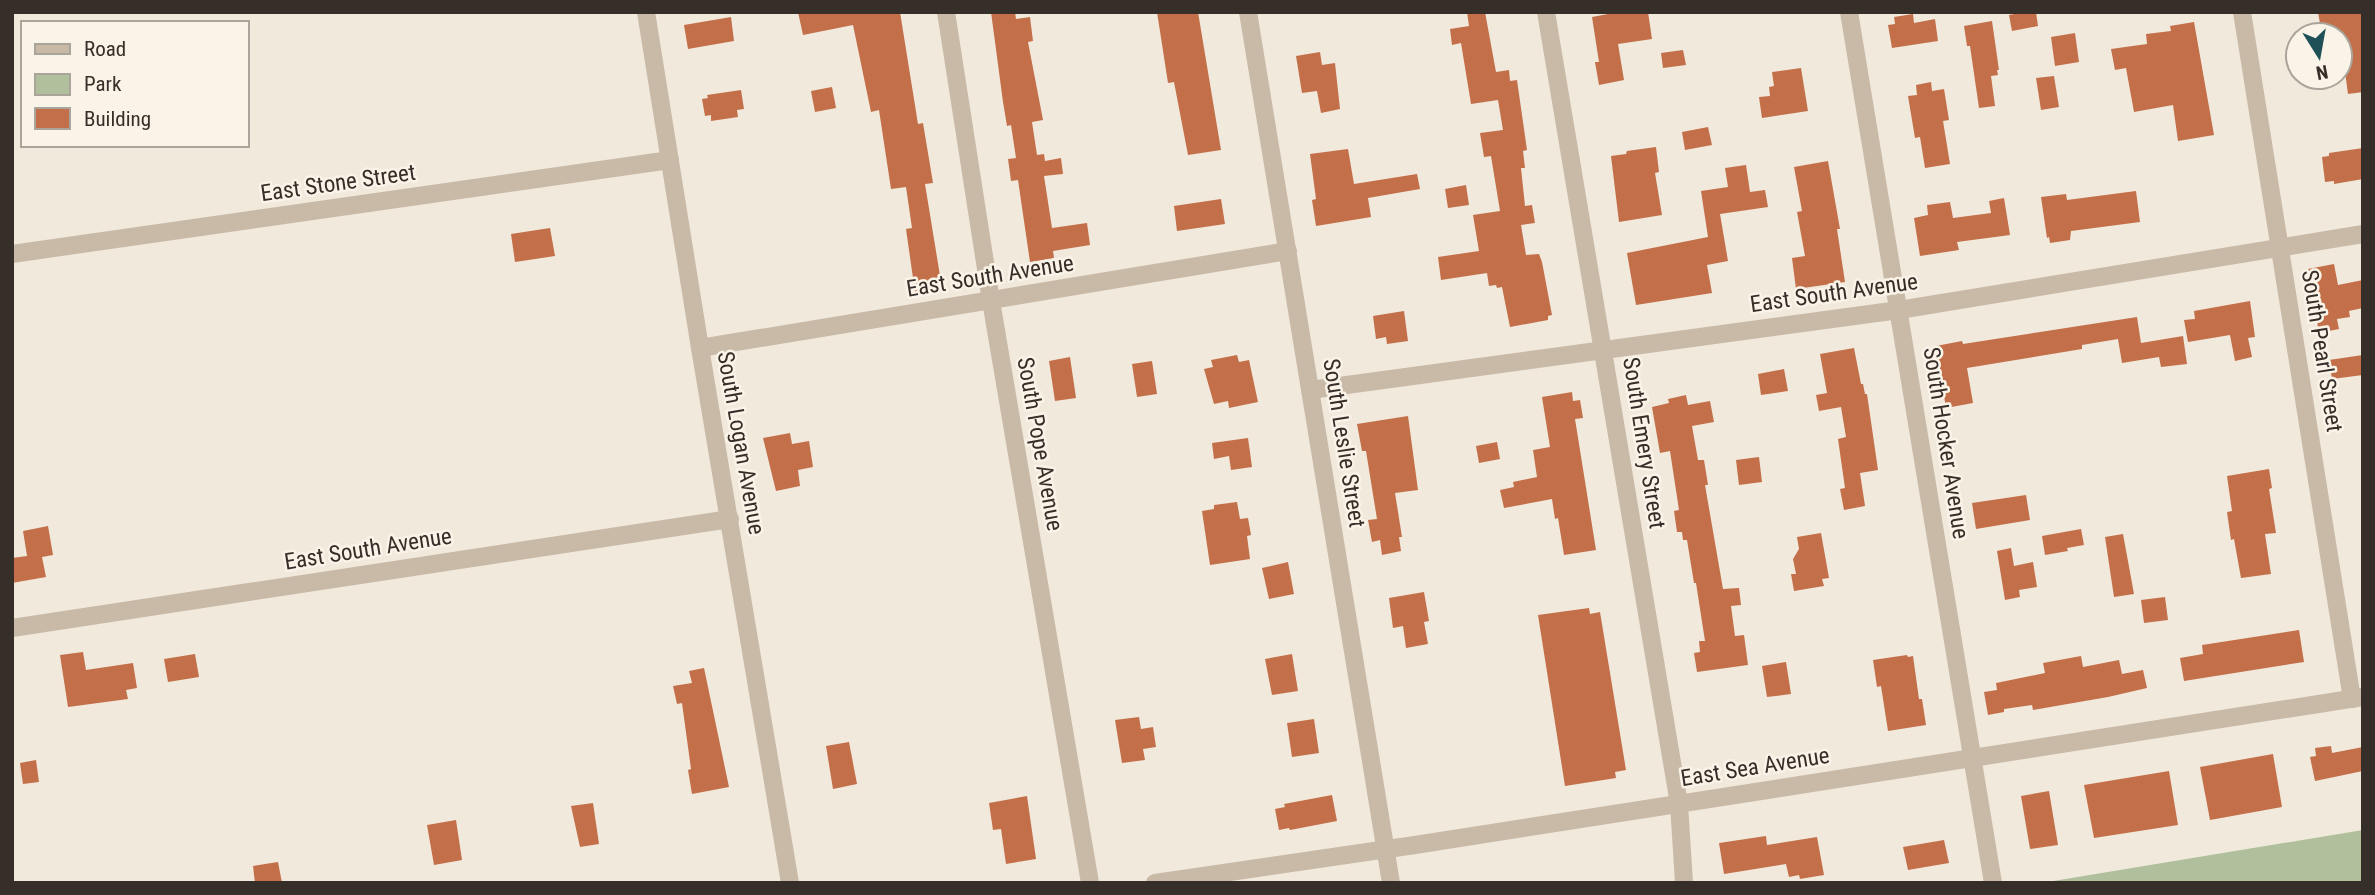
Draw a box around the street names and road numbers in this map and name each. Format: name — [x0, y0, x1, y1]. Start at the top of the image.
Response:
street label: East Stone Street — [259, 159, 417, 207]
street label: East South Avenue — [904, 249, 1076, 303]
street label: East South Avenue — [1748, 268, 1920, 318]
street label: South Pearl Street — [2296, 268, 2348, 434]
street label: South Hocker Avenue — [1918, 345, 1974, 541]
street label: South Logan Avenue — [712, 349, 770, 537]
street label: South Pope Avenue — [1011, 355, 1069, 533]
street label: South Emery Street — [1617, 355, 1671, 531]
street label: South Leslie Street — [1317, 357, 1371, 529]
street label: East South Avenue — [282, 522, 454, 576]
street label: East Sea Avenue — [1679, 742, 1831, 792]

